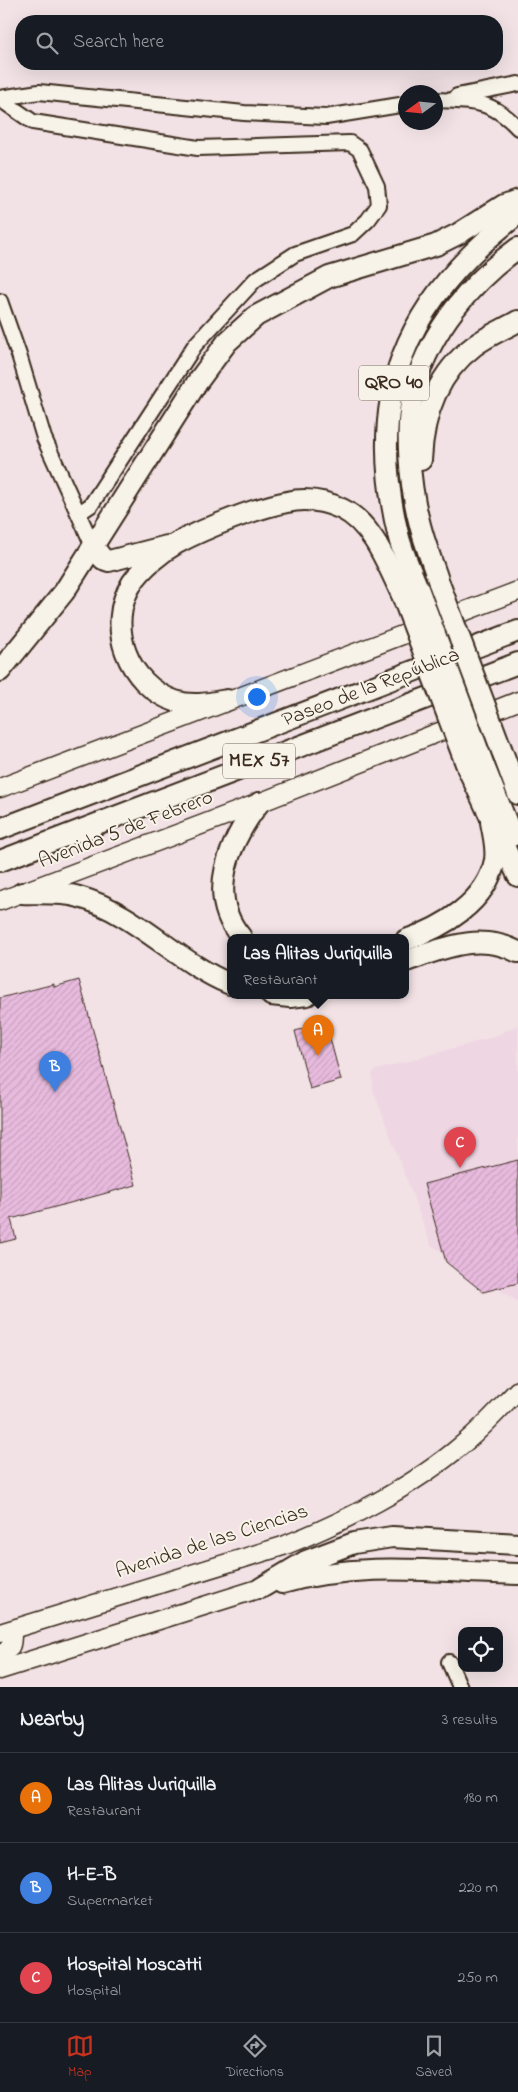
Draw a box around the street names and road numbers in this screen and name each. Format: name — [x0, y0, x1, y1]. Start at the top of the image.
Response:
road number: QRO 40 — [359, 366, 429, 400]
street label: Paseo de la República — [278, 640, 464, 736]
road number: MEX 57 — [223, 744, 295, 778]
street label: Avenida 5 de Febrero — [34, 783, 218, 877]
street label: Avenida de las Ciencias — [112, 1497, 312, 1587]

